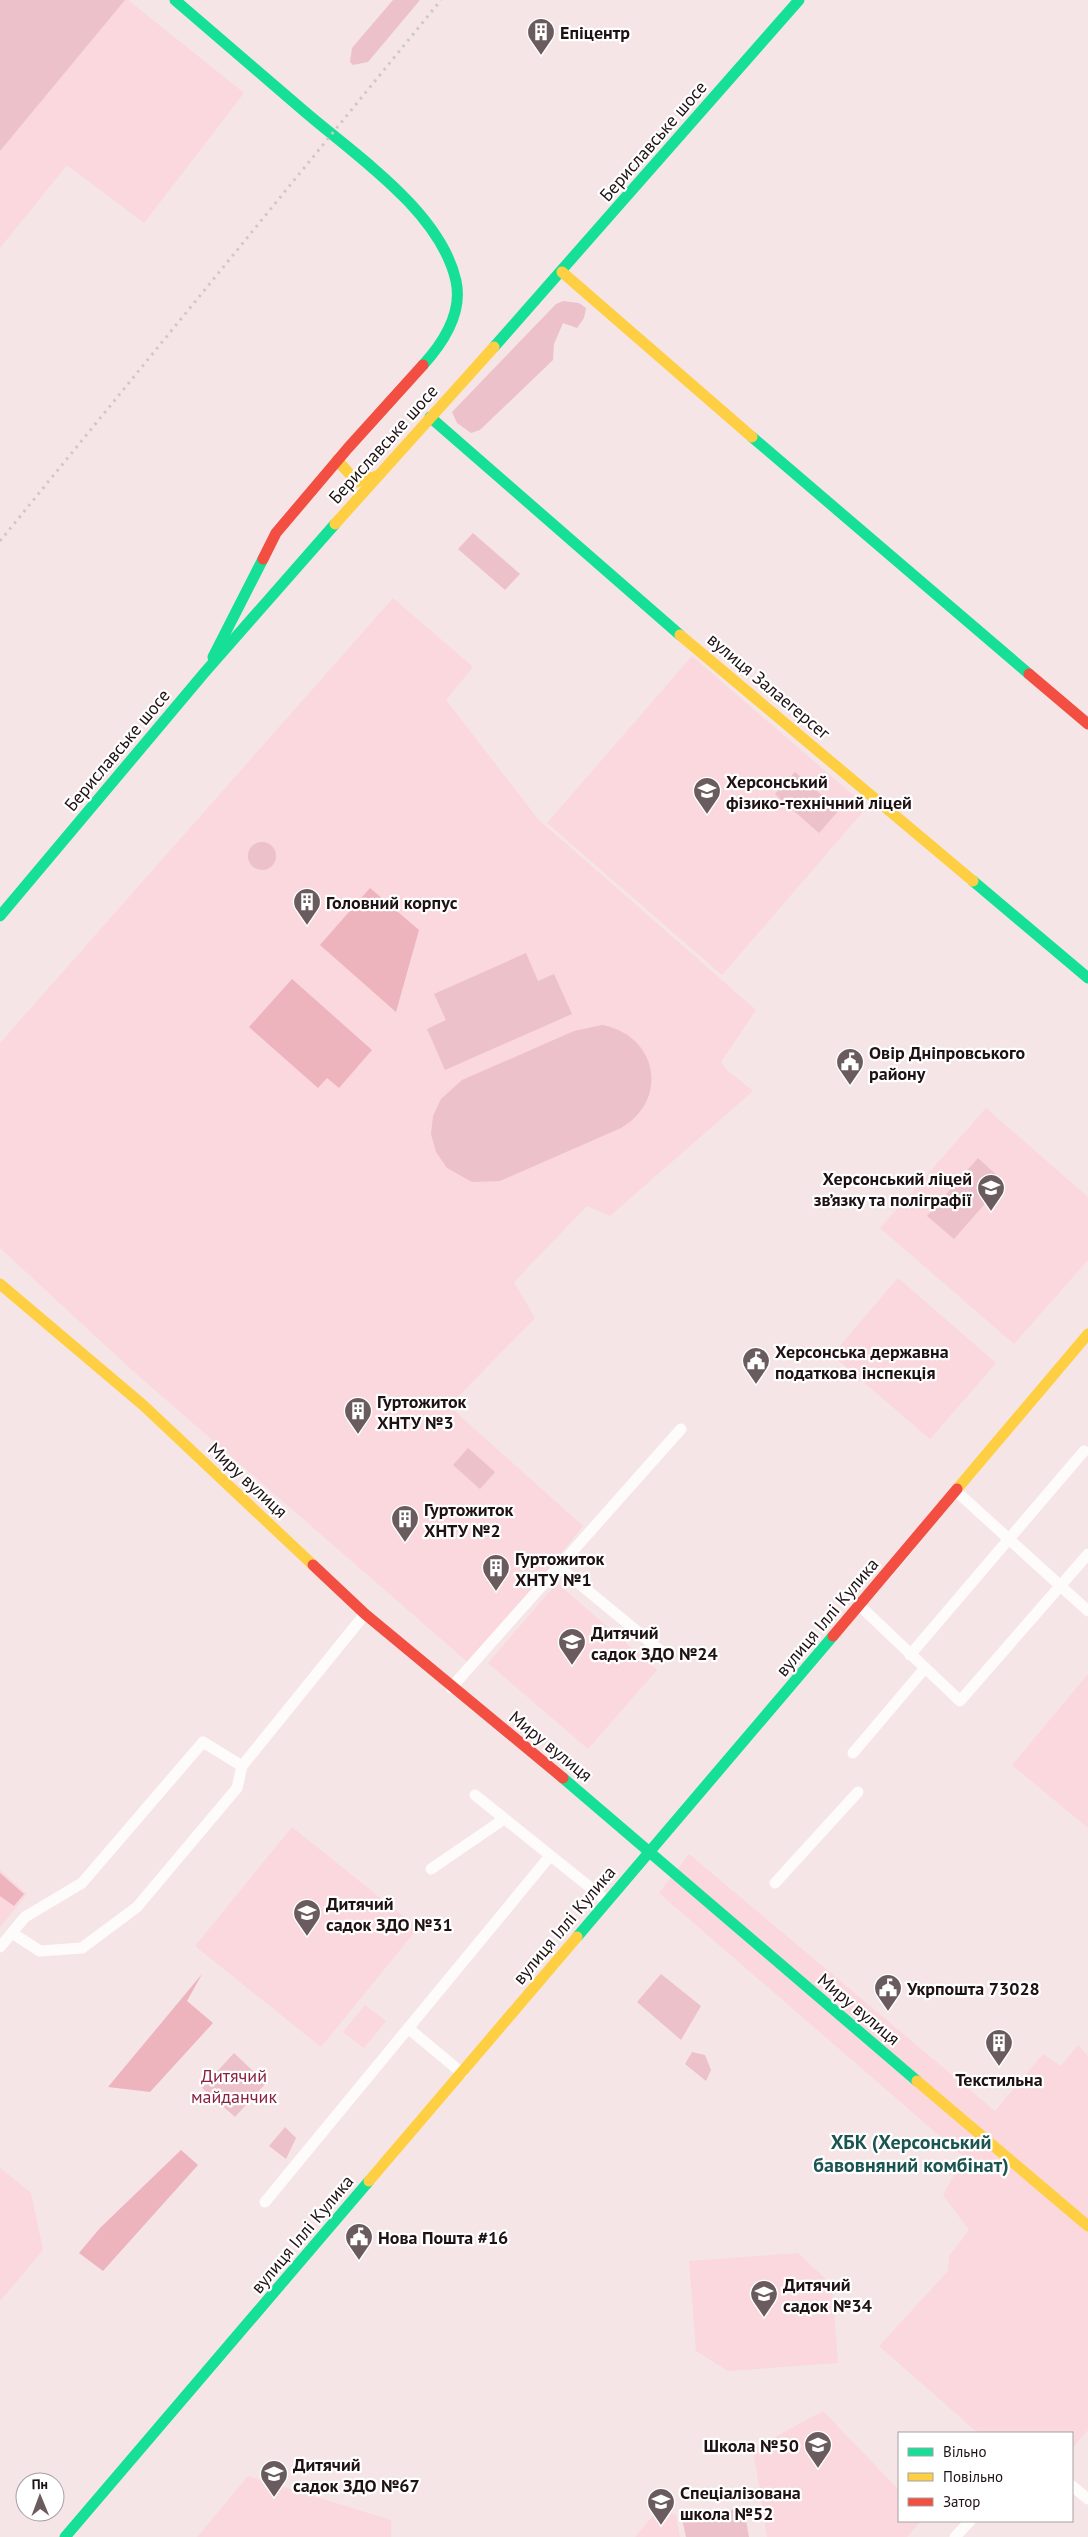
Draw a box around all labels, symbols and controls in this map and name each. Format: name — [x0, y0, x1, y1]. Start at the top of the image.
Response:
building icon: Епіцентр — [526, 17, 556, 56]
place label: Епіцентр — [560, 21, 630, 44]
street label: Бериславське шосе — [594, 76, 712, 206]
street label: Бериславське шосе — [324, 380, 442, 508]
street label: вулиця Залаегерсег — [703, 628, 836, 744]
street label: Бериславське шосе — [59, 684, 175, 816]
place label: Херсонський фізико-технічний ліцей — [726, 770, 912, 814]
school or university icon: Херсонський фізико-технічний ліцей — [692, 776, 722, 815]
building icon: Головний корпус — [292, 887, 322, 926]
place label: Головний корпус — [326, 891, 458, 914]
place label: Овір Дніпровського району — [869, 1041, 1026, 1085]
public building icon: Овір Дніпровського району — [835, 1047, 865, 1086]
place label: Херсонський ліцей зв’язку та поліграфії — [814, 1167, 972, 1211]
school or university icon: Херсонський ліцей зв’язку та поліграфії — [976, 1173, 1006, 1212]
place label: Херсонська державна податкова інспекція — [775, 1340, 949, 1384]
public building icon: Херсонська державна податкова інспекція — [741, 1346, 771, 1385]
place label: Гуртожиток ХНТУ №3 — [377, 1390, 467, 1434]
building icon: Гуртожиток ХНТУ №3 — [343, 1396, 373, 1435]
street label: Миру вулиця — [203, 1437, 293, 1523]
place label: Гуртожиток ХНТУ №2 — [424, 1498, 514, 1542]
building icon: Гуртожиток ХНТУ №2 — [390, 1504, 420, 1543]
place label: Гуртожиток ХНТУ №1 — [515, 1547, 605, 1591]
building icon: Гуртожиток ХНТУ №1 — [481, 1553, 511, 1592]
street label: вулиця Іллі Кулика — [771, 1553, 883, 1681]
place label: Дитячий садок ЗДО №24 — [591, 1621, 718, 1665]
school or university icon: Дитячий садок ЗДО №24 — [557, 1627, 587, 1666]
street label: Миру вулиця — [505, 1705, 597, 1787]
street label: вулиця Іллі Кулика — [508, 1861, 620, 1989]
place label: Дитячий садок ЗДО №31 — [326, 1892, 453, 1936]
school or university icon: Дитячий садок ЗДО №31 — [292, 1898, 322, 1937]
street label: Миру вулиця — [813, 1968, 905, 2050]
public building icon: Укрпошта 73028 — [873, 1973, 903, 2012]
place label: Укрпошта 73028 — [906, 1977, 1040, 2000]
building icon: Текстильна — [984, 2028, 1014, 2067]
park label: Дитячий майданчик — [191, 2064, 277, 2108]
place label: Текстильна — [955, 2068, 1043, 2091]
district label: ХБК (Херсонський бавовняний комбінат) — [813, 2129, 1009, 2178]
street label: вулиця Іллі Кулика — [246, 2170, 358, 2298]
public building icon: Нова Пошта #16 — [344, 2222, 374, 2261]
place label: Нова Пошта #16 — [378, 2226, 508, 2249]
place label: Дитячий садок №34 — [783, 2273, 872, 2317]
school or university icon: Дитячий садок №34 — [749, 2279, 779, 2318]
school or university icon: Школа №50 — [803, 2430, 833, 2469]
legend — [898, 2432, 1073, 2522]
place label: Школа №50 — [704, 2434, 799, 2457]
text: Вільно — [943, 2442, 986, 2461]
place label: Дитячий садок ЗДО №67 — [293, 2453, 420, 2497]
school or university icon: Дитячий садок ЗДО №67 — [259, 2459, 289, 2498]
text: Повільно — [943, 2467, 1003, 2486]
north arrow — [15, 2472, 65, 2522]
text: Пн — [31, 2475, 48, 2493]
place label: Спеціалізована школа №52 — [680, 2481, 801, 2525]
school or university icon: Спеціалізована школа №52 — [646, 2487, 676, 2526]
text: Затор — [943, 2492, 980, 2511]

